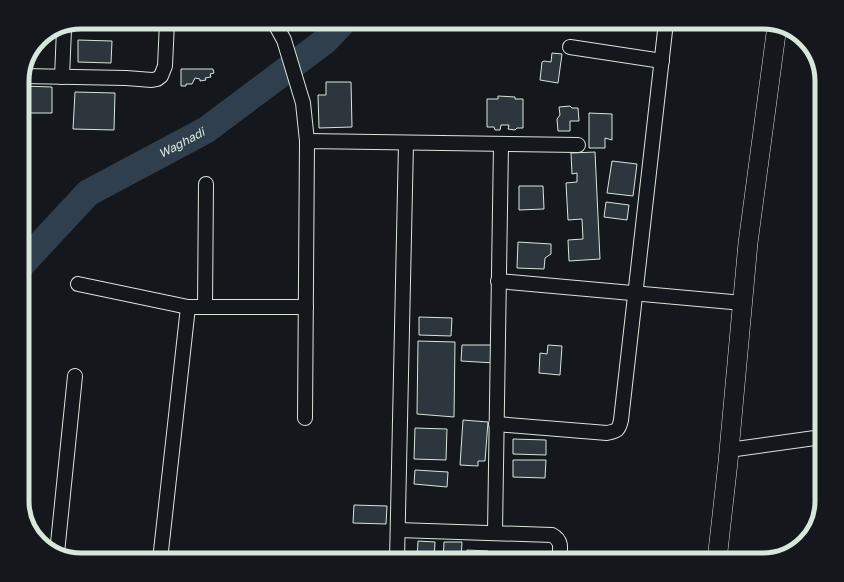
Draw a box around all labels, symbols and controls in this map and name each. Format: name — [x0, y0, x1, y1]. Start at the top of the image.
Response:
water label: Waghadi — [156, 123, 208, 161]

